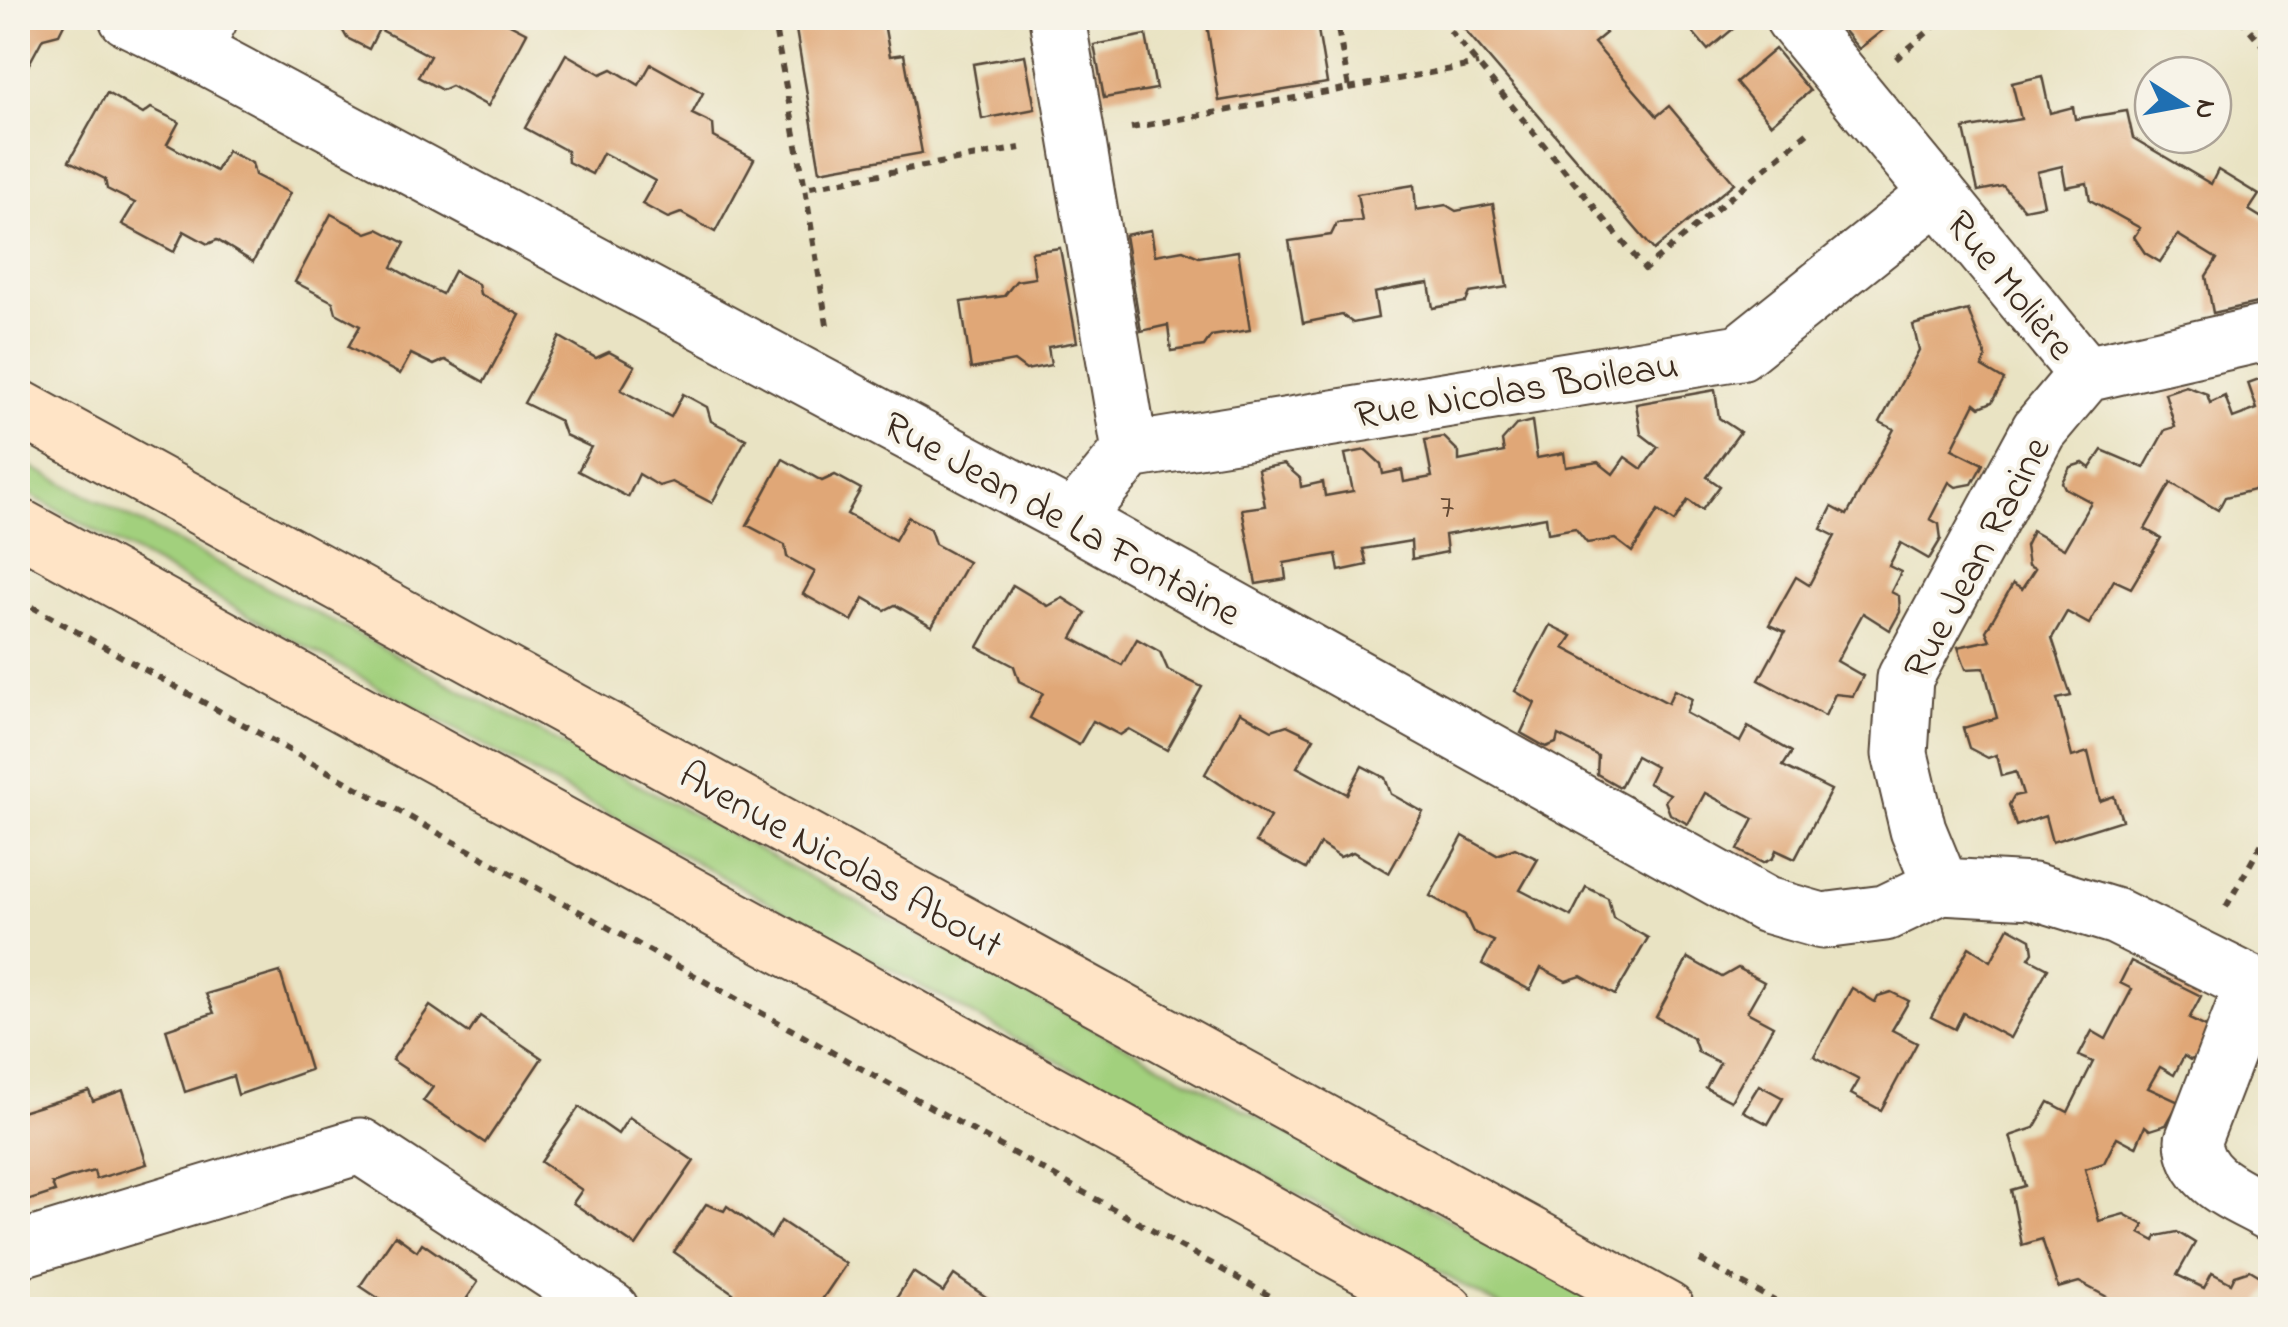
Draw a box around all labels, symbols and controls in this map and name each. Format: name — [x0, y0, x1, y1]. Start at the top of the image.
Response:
north arrow — [2133, 55, 2233, 155]
text: N — [2182, 96, 2226, 122]
street label: Rue Molière — [1929, 199, 2088, 375]
street label: Rue Nicolas Boileau — [1351, 338, 1683, 447]
street label: Rue Jean de La Fontaine — [871, 398, 1251, 644]
street label: Rue Jean Racine — [1890, 427, 2068, 691]
house number: 7 — [1440, 483, 1454, 534]
street label: Avenue Nicolas About — [667, 748, 1013, 976]

